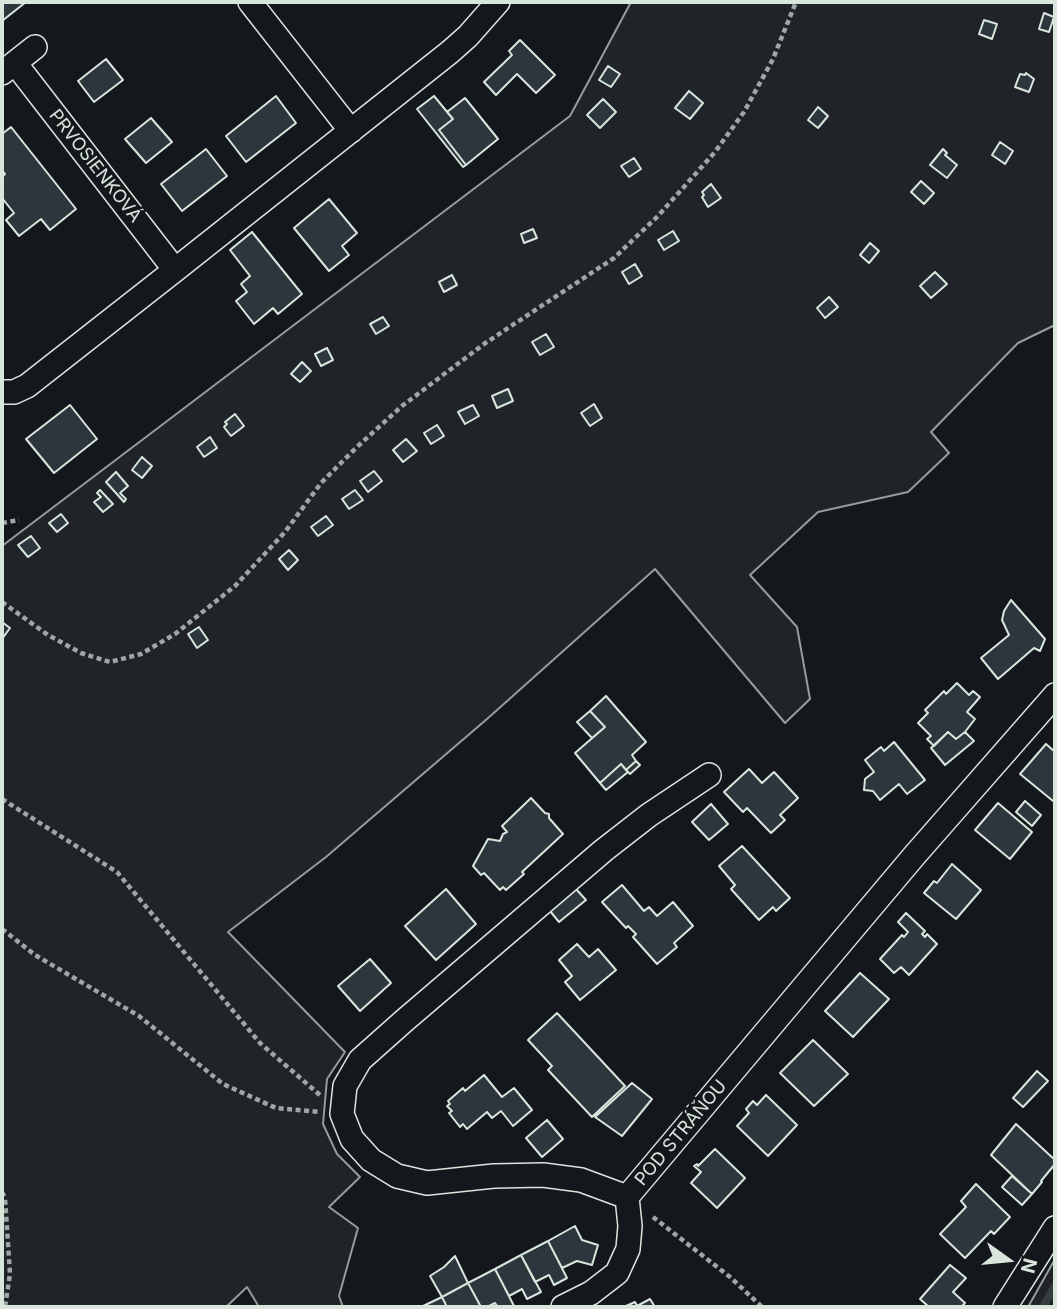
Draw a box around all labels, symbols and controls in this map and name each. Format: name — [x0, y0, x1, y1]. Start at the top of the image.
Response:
street label: PRVOSIENKOVÁ — [44, 105, 146, 227]
street label: POD STRÁŇOU — [631, 1076, 731, 1190]
north arrow — [973, 1225, 1043, 1295]
text: N — [1016, 1256, 1042, 1276]

